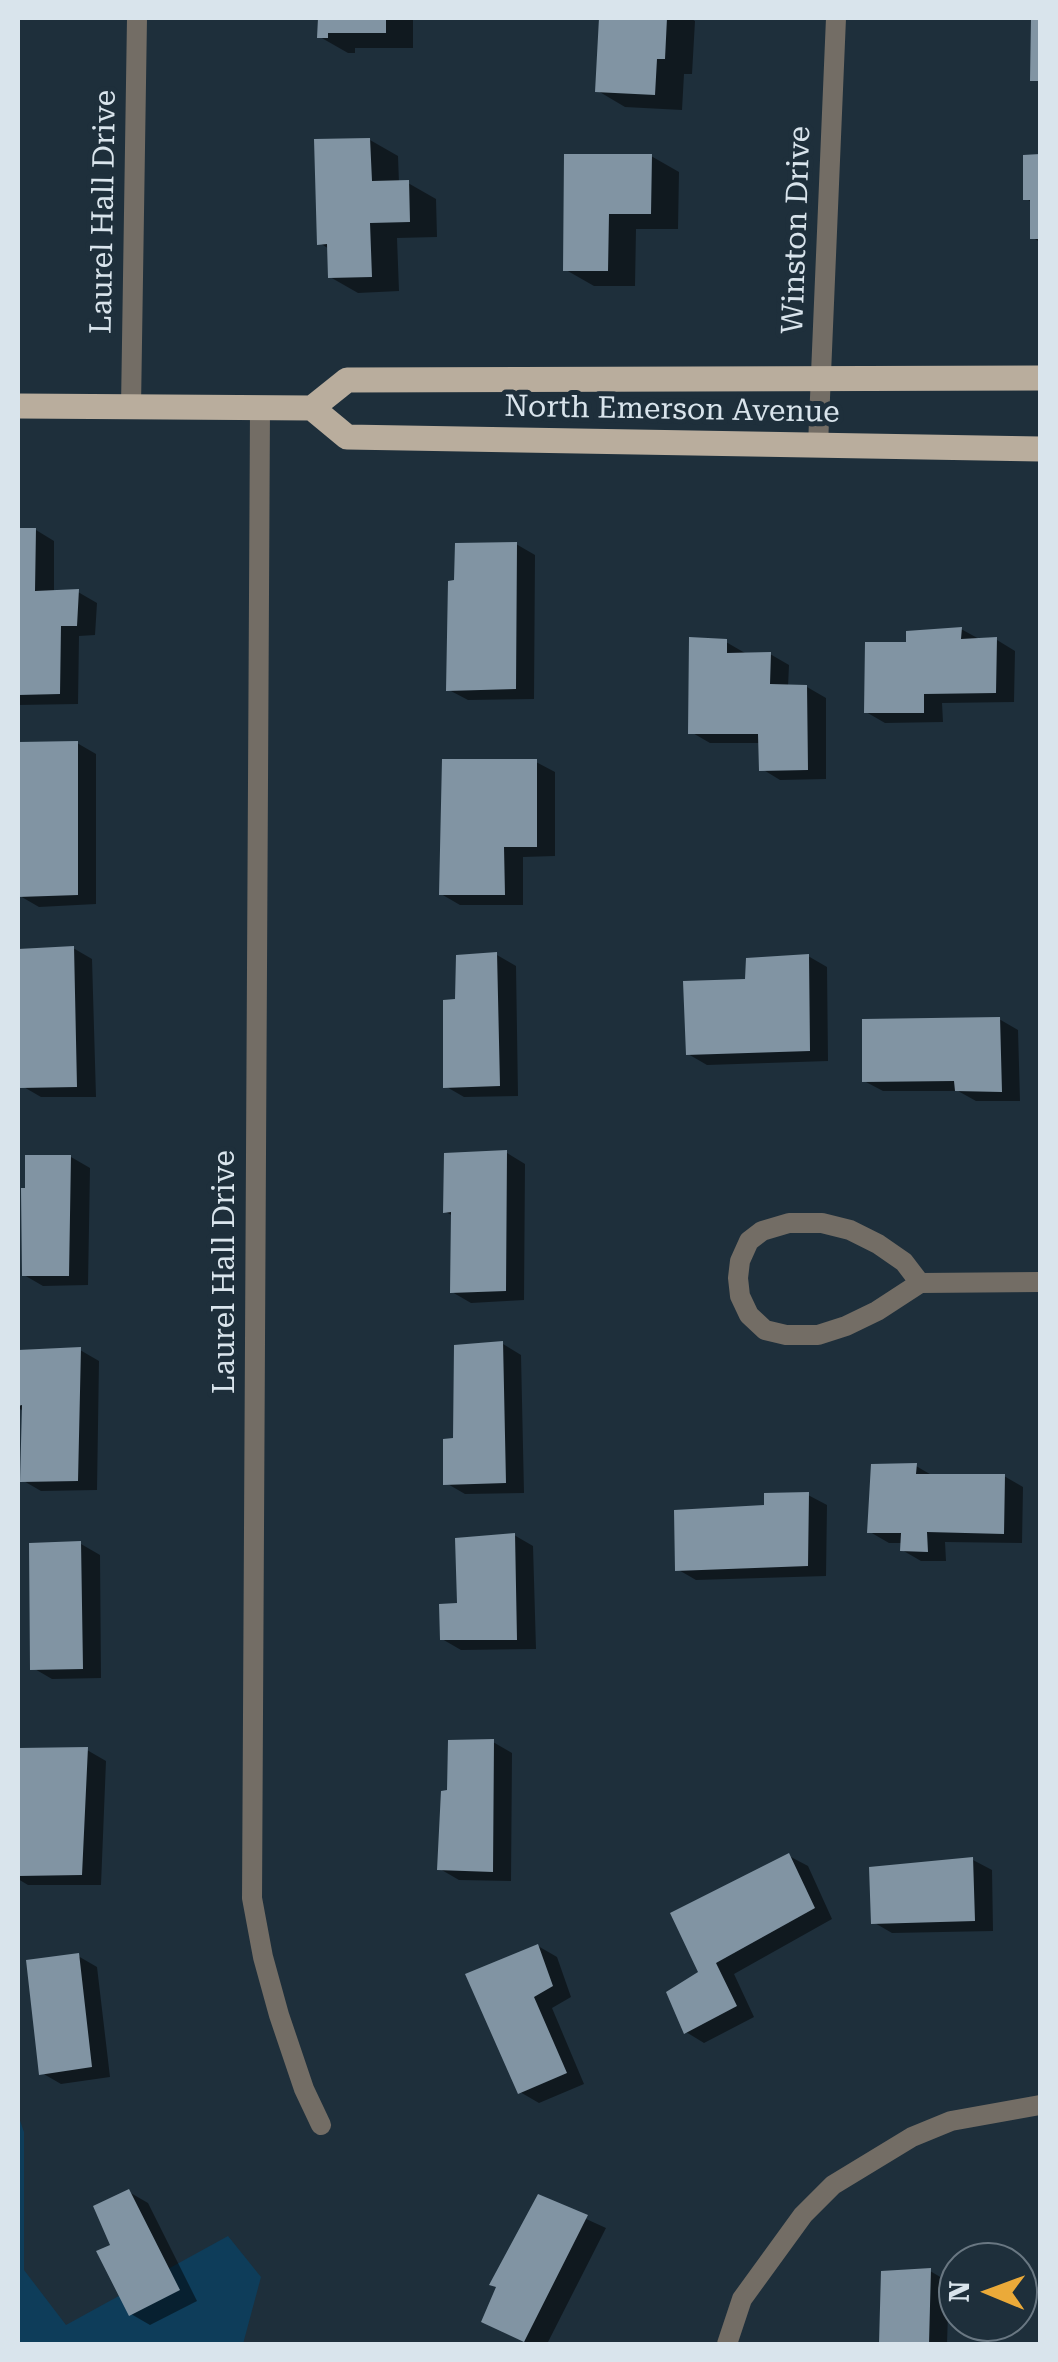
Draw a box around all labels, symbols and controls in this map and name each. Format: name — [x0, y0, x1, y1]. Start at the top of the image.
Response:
street label: Laurel Hall Drive — [84, 90, 124, 334]
street label: Winston Drive — [775, 125, 819, 335]
street label: North Emerson Avenue — [504, 389, 840, 431]
street label: Laurel Hall Drive — [207, 1150, 243, 1394]
north arrow — [938, 2242, 1038, 2342]
text: N — [943, 2280, 976, 2303]

